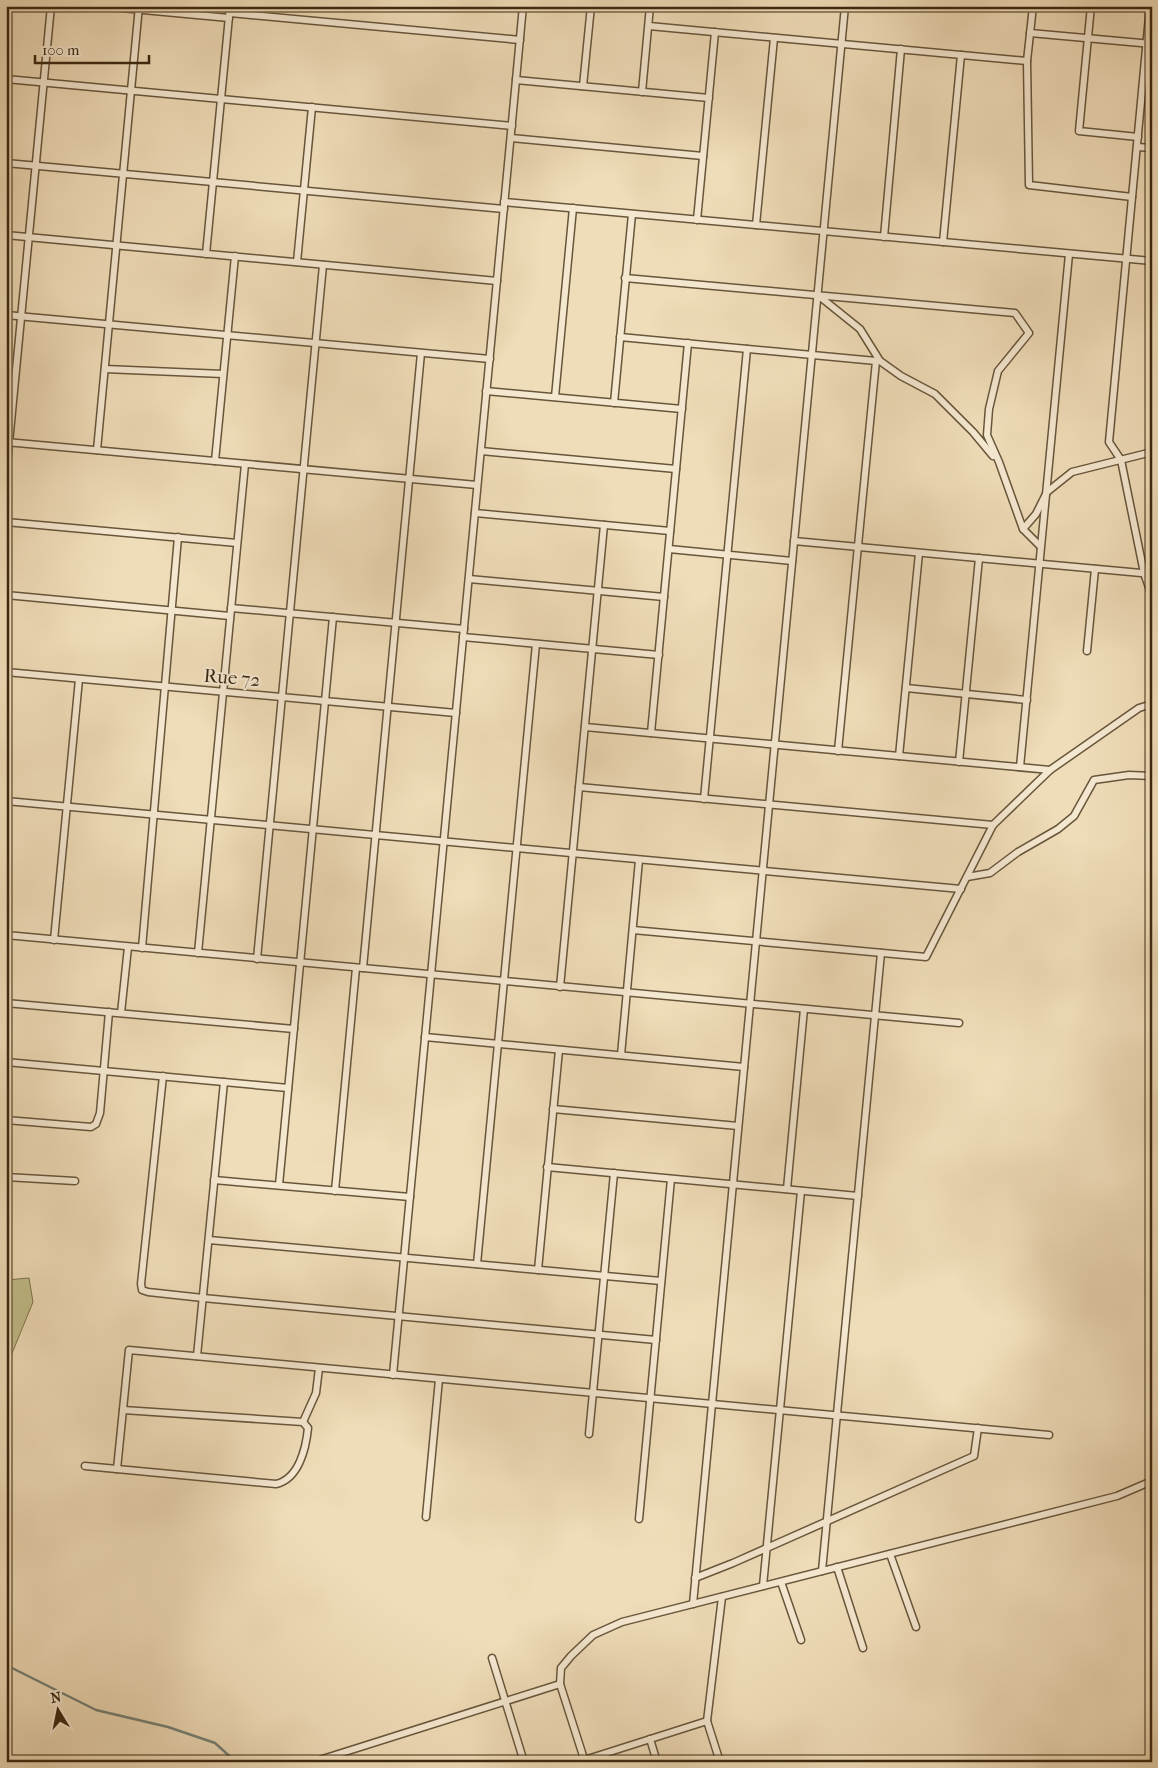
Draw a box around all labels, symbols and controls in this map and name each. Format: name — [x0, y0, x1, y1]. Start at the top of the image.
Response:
scale bar — [35, 32, 149, 64]
text: 100 m — [42, 41, 80, 59]
street label: Rue 72 — [203, 665, 261, 691]
north arrow — [32, 1686, 82, 1736]
text: N — [49, 1688, 63, 1707]

